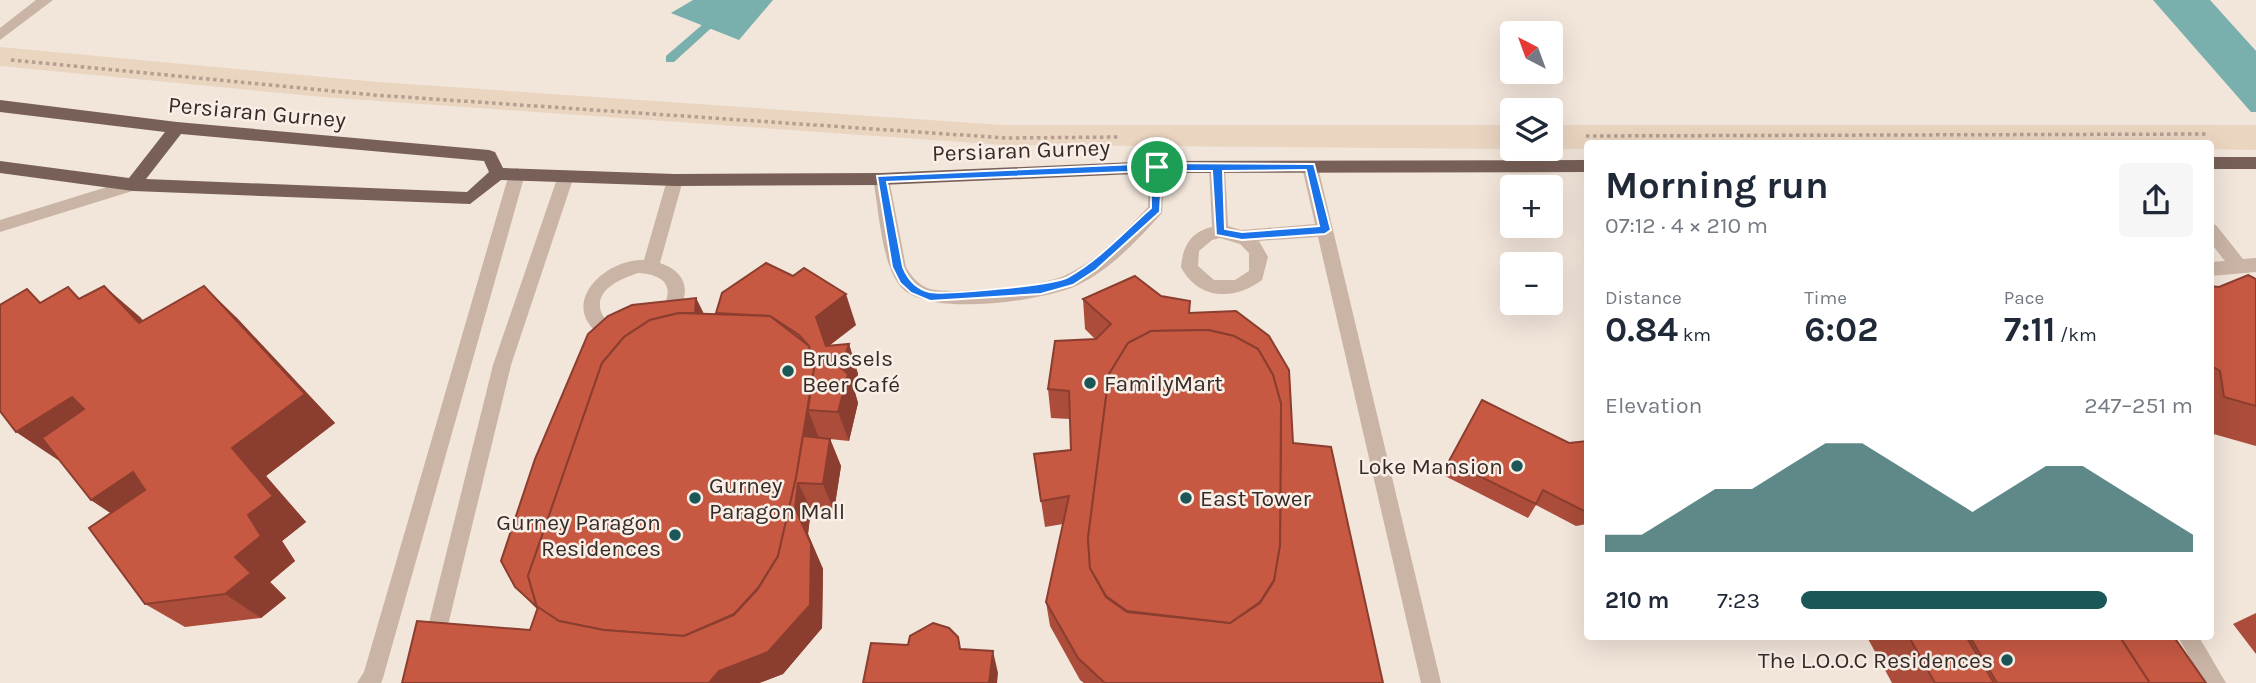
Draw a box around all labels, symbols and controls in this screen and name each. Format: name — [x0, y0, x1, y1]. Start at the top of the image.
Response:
north arrow — [1500, 21, 1563, 84]
map controls — [1500, 21, 1563, 315]
street label: Persiaran Gurney — [167, 91, 347, 134]
button: layers — [1500, 98, 1563, 161]
street label: Persiaran Gurney — [931, 134, 1111, 167]
pin — [1127, 137, 1187, 197]
icon: arrive — [1138, 148, 1176, 186]
text: Morning run — [1605, 163, 1829, 208]
button: share — [2119, 163, 2193, 237]
button: + — [1500, 175, 1563, 238]
text: 07:12 · 4 × 210 m — [1605, 212, 1768, 239]
button: − — [1500, 252, 1563, 315]
text: Distance — [1605, 287, 1682, 309]
text: Time — [1804, 287, 1847, 309]
text: Pace — [2004, 287, 2044, 309]
text: 0.84 — [1605, 309, 1678, 350]
text: 6:02 — [1804, 309, 1878, 350]
text: 7:11 — [2004, 309, 2055, 350]
text: km — [1678, 324, 1711, 346]
text: /km — [2055, 324, 2097, 346]
place label: Brussels Beer Café — [802, 345, 900, 398]
marker: Brussels Beer Café — [780, 363, 796, 379]
place label: FamilyMart — [1104, 370, 1223, 397]
marker: FamilyMart — [1082, 375, 1098, 391]
text: Elevation — [1605, 392, 1702, 419]
text: 247–251 m — [2084, 392, 2193, 419]
place label: Loke Mansion — [1358, 453, 1503, 480]
marker: Loke Mansion — [1509, 458, 1525, 474]
place label: Gurney Paragon Mall — [709, 472, 845, 525]
place label: East Tower — [1200, 485, 1312, 512]
marker: Gurney Paragon Mall — [687, 490, 703, 506]
marker: East Tower — [1178, 490, 1194, 506]
place label: Gurney Paragon Residences — [496, 509, 661, 562]
marker: Gurney Paragon Residences — [667, 527, 683, 543]
text: 210 m — [1605, 587, 1669, 614]
text: 7:23 — [1717, 587, 1760, 614]
place label: The L.O.O.C Residences — [1758, 647, 1993, 674]
marker: The L.O.O.C Residences — [1999, 652, 2015, 668]

